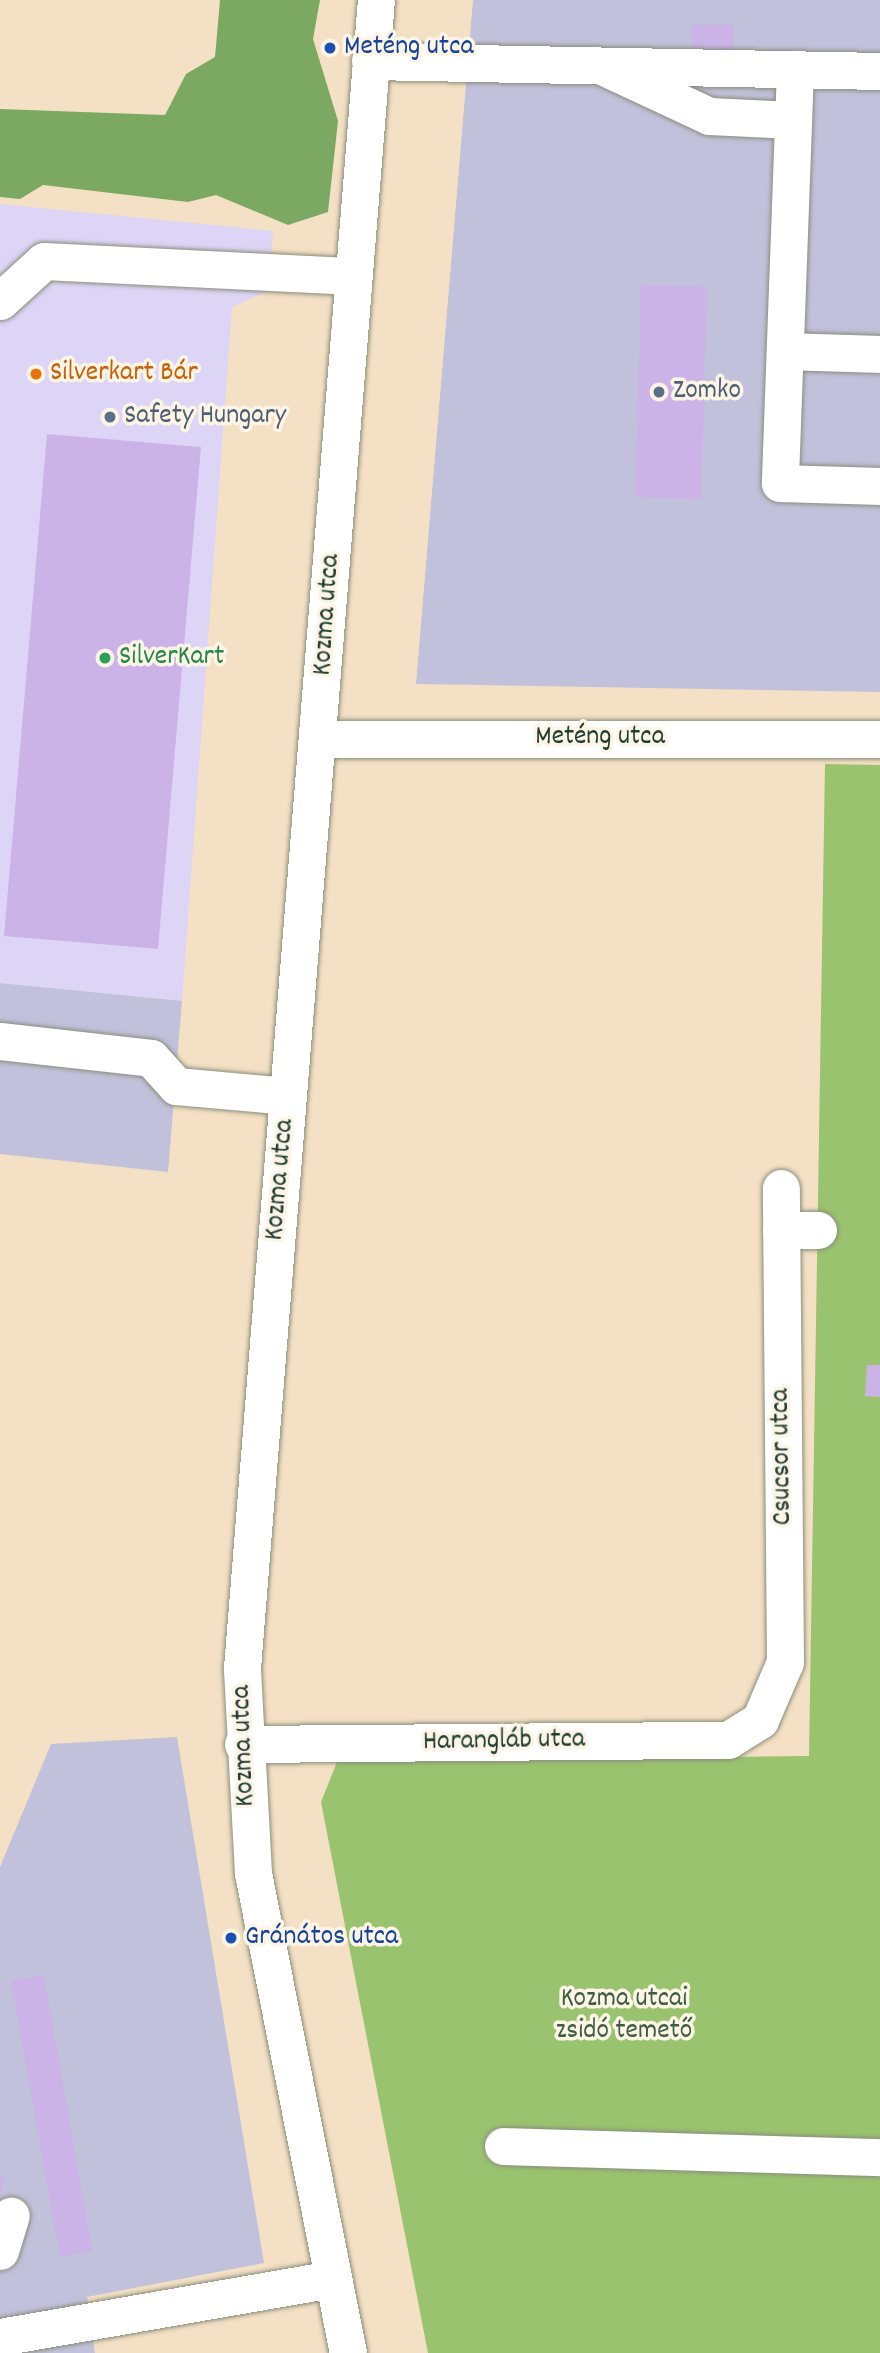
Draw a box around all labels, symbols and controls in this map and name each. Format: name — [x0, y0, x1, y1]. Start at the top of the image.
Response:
place label: Meténg utca — [344, 31, 474, 65]
marker: Meténg utca — [322, 40, 338, 56]
place label: Silverkart Bár — [50, 357, 198, 391]
marker: Silverkart Bár — [28, 366, 44, 382]
place label: Zomko — [673, 375, 741, 409]
marker: Zomko — [651, 384, 667, 400]
place label: Safety Hungary — [124, 400, 286, 434]
marker: Safety Hungary — [102, 409, 118, 425]
street label: Kozma utca — [307, 553, 349, 677]
place label: SilverKart — [119, 641, 224, 675]
marker: SilverKart — [97, 650, 113, 666]
street label: Meténg utca — [535, 721, 665, 755]
street label: Kozma utca — [259, 1118, 303, 1242]
street label: Csucsor utca — [765, 1388, 801, 1526]
street label: Kozma utca — [226, 1685, 264, 1807]
street label: Harangláb utca — [423, 1724, 585, 1760]
place label: Gránátos utca — [245, 1921, 398, 1955]
marker: Gránátos utca — [223, 1930, 239, 1946]
park label: Kozma utcai zsidó temető — [556, 1983, 692, 2049]

